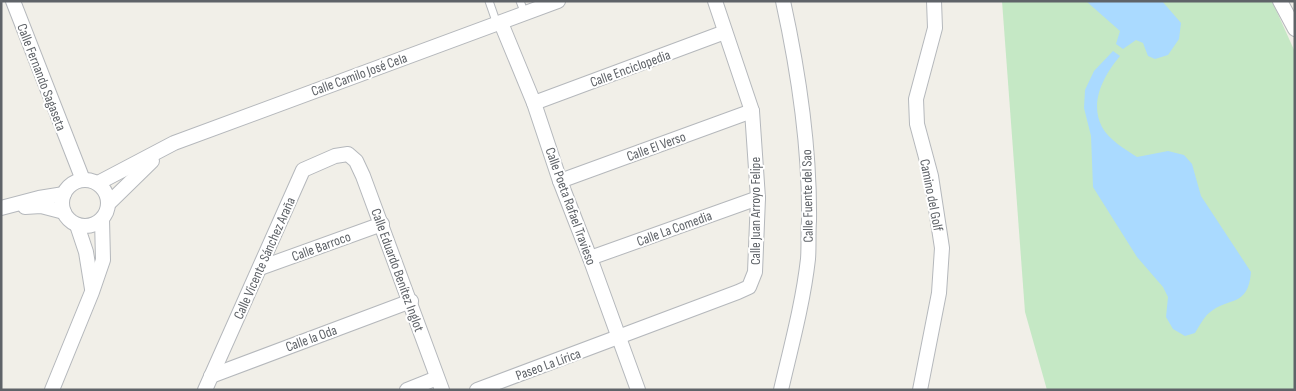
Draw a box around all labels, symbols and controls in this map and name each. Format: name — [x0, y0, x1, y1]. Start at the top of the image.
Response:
street label: Calle Fernando Sagaseta — [13, 21, 70, 133]
street label: Calle Enciclopedia — [588, 46, 673, 91]
street label: Calle Camilo José Cela — [309, 49, 410, 100]
street label: Calle El Verso — [624, 128, 688, 165]
street label: Calle Poeta Rafael Travieso — [541, 145, 600, 267]
street label: Calle Fuente del Sao — [798, 149, 817, 243]
street label: Calle Juan Arroyo Felipe — [747, 157, 764, 265]
street label: Camino del Golf — [916, 157, 947, 234]
street label: Calle Vicente Sánchez Araña — [230, 195, 299, 322]
street label: Calle Eduardo Benítez Inglot — [367, 206, 428, 334]
street label: Calle La Comedia — [634, 207, 714, 250]
street label: Calle Barroco — [289, 228, 353, 265]
street label: Calle la Oda — [283, 321, 339, 356]
street label: Paseo La Lírica — [513, 345, 583, 384]

